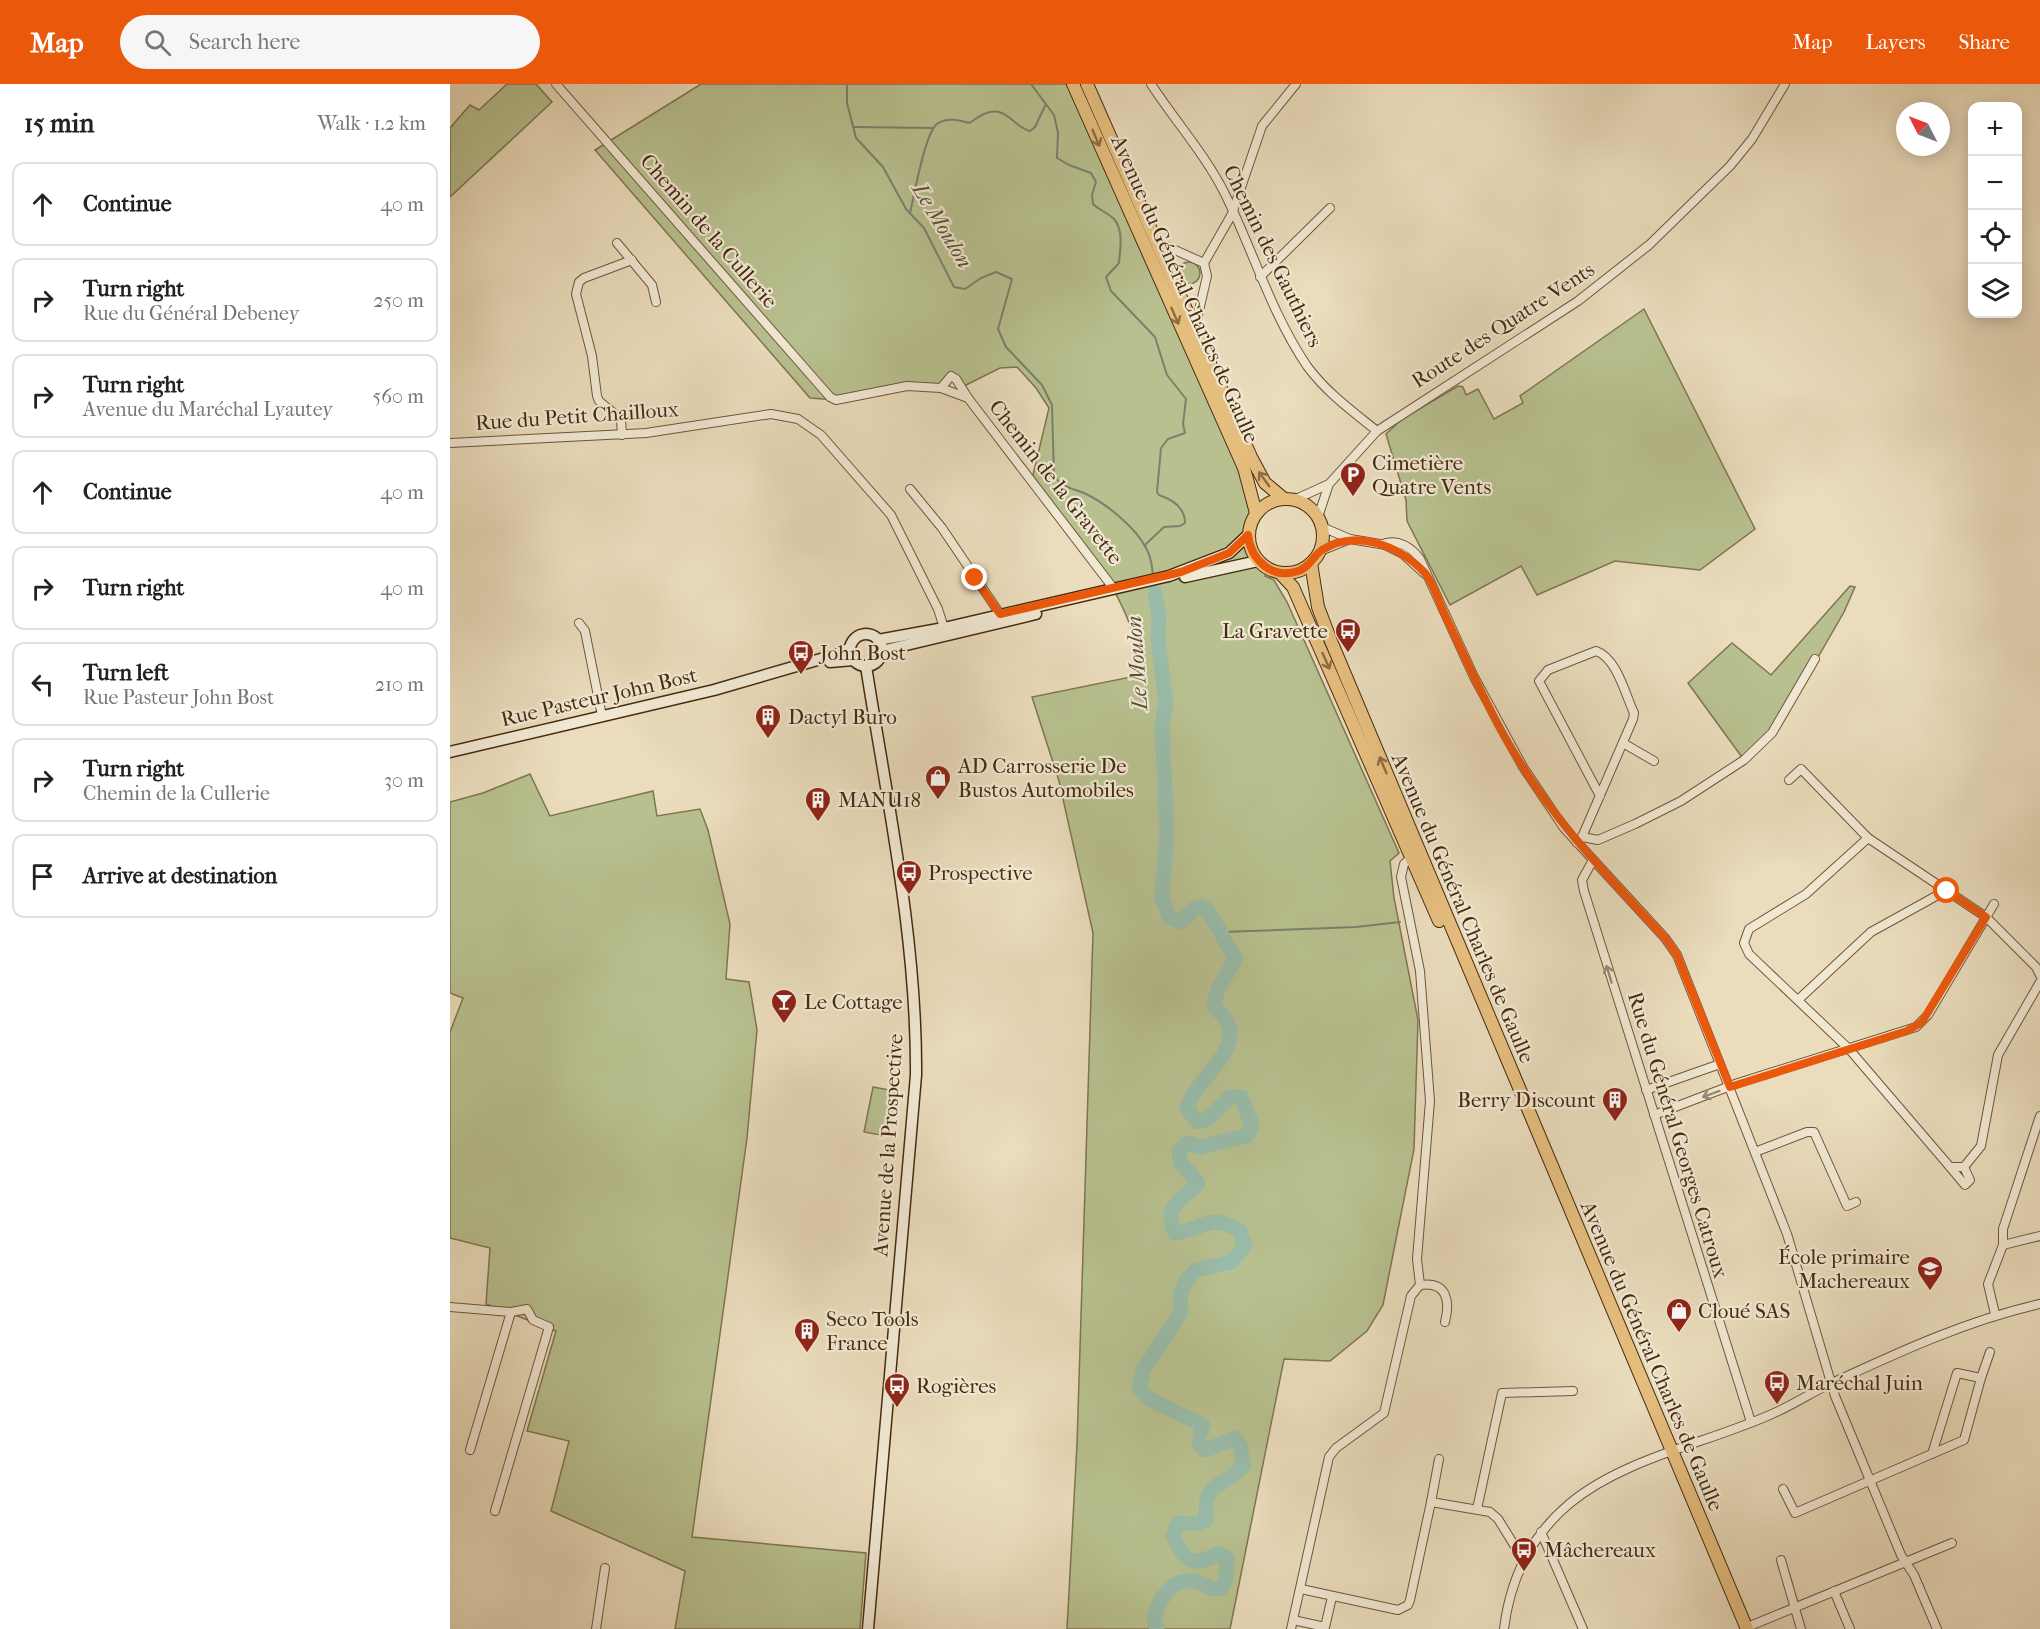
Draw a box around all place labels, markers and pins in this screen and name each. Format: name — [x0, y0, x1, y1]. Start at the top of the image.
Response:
place label: Cimetière Quatre Vents — [1372, 451, 1491, 499]
parking icon: Cimetière Quatre Vents — [1338, 460, 1368, 498]
bus stop icon: La Gravette — [1333, 616, 1363, 654]
place label: La Gravette — [1222, 619, 1328, 643]
bus stop icon: John Bost — [786, 638, 816, 676]
place label: John Bost — [818, 641, 906, 665]
building icon: Dactyl Buro — [753, 702, 783, 740]
place label: Dactyl Buro — [788, 705, 897, 729]
place label: AD Carrosserie De Bustos Automobiles — [957, 754, 1134, 802]
shop icon: AD Carrosserie De Bustos Automobiles — [923, 763, 953, 801]
building icon: MANU18 — [803, 785, 833, 823]
place label: MANU18 — [838, 788, 921, 812]
bus stop icon: Prospective — [894, 858, 924, 896]
place label: Prospective — [928, 861, 1033, 885]
bar icon: Le Cottage — [769, 987, 799, 1025]
place label: Le Cottage — [804, 990, 903, 1014]
building icon: Berry Discount — [1600, 1085, 1630, 1123]
place label: Berry Discount — [1457, 1088, 1596, 1112]
place label: École primaire Machereaux — [1778, 1245, 1910, 1293]
school or university icon: École primaire Machereaux — [1915, 1254, 1945, 1292]
shop icon: Cloué SAS — [1664, 1296, 1694, 1334]
place label: Cloué SAS — [1698, 1299, 1790, 1323]
place label: Seco Tools France — [826, 1307, 919, 1355]
building icon: Seco Tools France — [792, 1316, 822, 1354]
bus stop icon: Maréchal Juin — [1762, 1368, 1792, 1406]
bus stop icon: Rogières — [882, 1371, 912, 1409]
place label: Maréchal Juin — [1796, 1371, 1923, 1395]
place label: Rogières — [916, 1374, 997, 1398]
bus stop icon: Mâchereaux — [1509, 1535, 1539, 1573]
place label: Mâchereaux — [1544, 1538, 1656, 1562]

